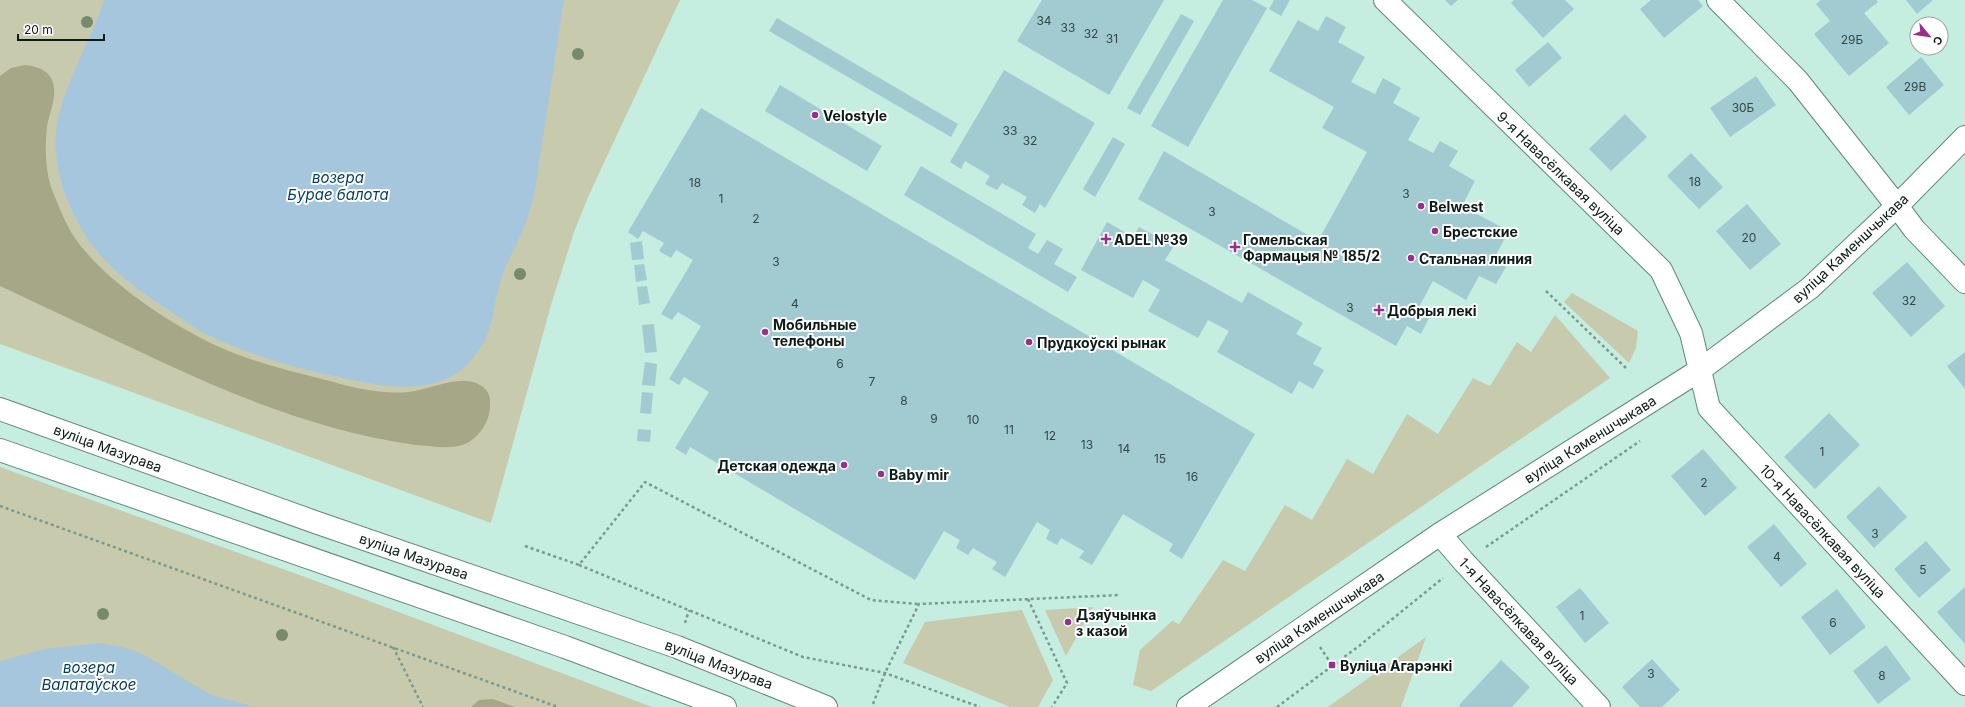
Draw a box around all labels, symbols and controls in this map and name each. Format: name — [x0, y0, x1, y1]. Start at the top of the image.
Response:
house number: 34 — [1036, 13, 1052, 28]
scale bar — [18, 16, 104, 42]
north arrow — [1909, 16, 1949, 56]
house number: 33 — [1061, 20, 1075, 35]
text: 20 m — [24, 22, 53, 37]
house number: 32 — [1084, 26, 1098, 41]
house number: 31 — [1106, 31, 1118, 46]
house number: 29Б — [1841, 32, 1864, 47]
text: С — [1930, 34, 1946, 48]
house number: 29В — [1904, 79, 1926, 94]
house number: 30Б — [1732, 100, 1755, 115]
place label: Velostyle — [823, 107, 887, 124]
street label: 9-я Навасёлкавая вуліца — [1494, 108, 1628, 238]
marker: Velostyle — [810, 110, 820, 120]
house number: 33 — [1003, 123, 1017, 138]
house number: 32 — [1023, 133, 1037, 148]
water label: возера Бурае балота — [287, 168, 389, 204]
house number: 18 — [1689, 174, 1701, 189]
house number: 18 — [689, 175, 701, 190]
house number: 3 — [1402, 186, 1410, 201]
street label: вуліца Каменшчыкава — [1788, 190, 1912, 306]
house number: 1 — [719, 191, 723, 206]
place label: Belwest — [1429, 198, 1483, 215]
marker: Belwest — [1416, 201, 1426, 211]
house number: 3 — [1208, 204, 1216, 219]
house number: 2 — [752, 211, 760, 226]
place label: Брестские — [1443, 223, 1518, 240]
marker: Брестские — [1430, 226, 1440, 236]
house number: 20 — [1742, 230, 1756, 245]
place label: ADEL №39 — [1114, 231, 1188, 248]
place label: Гомельская Фармацыя № 185/2 — [1243, 231, 1380, 264]
marker: ADEL №39 — [1101, 234, 1111, 244]
marker: Гомельская Фармацыя № 185/2 — [1230, 242, 1240, 252]
place label: Стальная линия — [1419, 250, 1532, 267]
marker: Стальная линия — [1406, 253, 1416, 263]
house number: 3 — [772, 254, 780, 269]
house number: 32 — [1902, 293, 1916, 308]
house number: 4 — [791, 296, 799, 311]
house number: 3 — [1346, 300, 1354, 315]
place label: Добрыя лекі — [1387, 302, 1477, 319]
marker: Добрыя лекі — [1374, 305, 1384, 315]
place label: Мобильные телефоны — [773, 316, 857, 349]
marker: Мобильные телефоны — [760, 327, 770, 337]
place label: Прудкоўскі рынак — [1037, 334, 1167, 351]
marker: Прудкоўскі рынак — [1024, 337, 1034, 347]
house number: 6 — [836, 356, 844, 371]
house number: 7 — [869, 374, 876, 389]
street label: вуліца Каменшчыкава — [1521, 391, 1659, 487]
house number: 8 — [900, 393, 908, 408]
house number: 9 — [930, 411, 938, 426]
house number: 10 — [967, 412, 979, 427]
street label: вуліца Мазурава — [51, 420, 165, 476]
house number: 11 — [1004, 422, 1014, 437]
house number: 12 — [1044, 428, 1056, 443]
house number: 13 — [1081, 437, 1093, 452]
house number: 14 — [1118, 441, 1131, 456]
house number: 1 — [1820, 444, 1824, 459]
house number: 15 — [1154, 451, 1166, 466]
place label: Детская одежда — [717, 457, 836, 474]
marker: Детская одежда — [839, 460, 849, 470]
street label: 10-я Навасёлкавая вуліца — [1757, 461, 1889, 601]
place label: Baby mir — [889, 466, 949, 483]
marker: Baby mir — [876, 469, 886, 479]
house number: 16 — [1186, 469, 1198, 484]
house number: 2 — [1700, 475, 1708, 490]
house number: 3 — [1871, 526, 1879, 541]
street label: вуліца Мазурава — [357, 529, 471, 583]
house number: 4 — [1773, 549, 1781, 564]
street label: 1-я Навасёлкавая вуліца — [1456, 554, 1582, 688]
house number: 5 — [1919, 562, 1927, 577]
street label: вуліца Каменшчыкава — [1251, 567, 1387, 667]
place label: Дзяўчынка з казой — [1076, 606, 1156, 639]
house number: 1 — [1580, 608, 1584, 623]
house number: 6 — [1829, 615, 1837, 630]
marker: Дзяўчынка з казой — [1063, 617, 1073, 627]
street label: вуліца Мазурава — [663, 636, 775, 692]
place label: Вуліца Агарэнкі — [1340, 657, 1453, 674]
water label: возера Валатаўское — [41, 658, 137, 694]
marker: Вуліца Агарэнкі — [1327, 660, 1337, 670]
house number: 3 — [1647, 666, 1655, 681]
house number: 8 — [1878, 668, 1886, 683]

